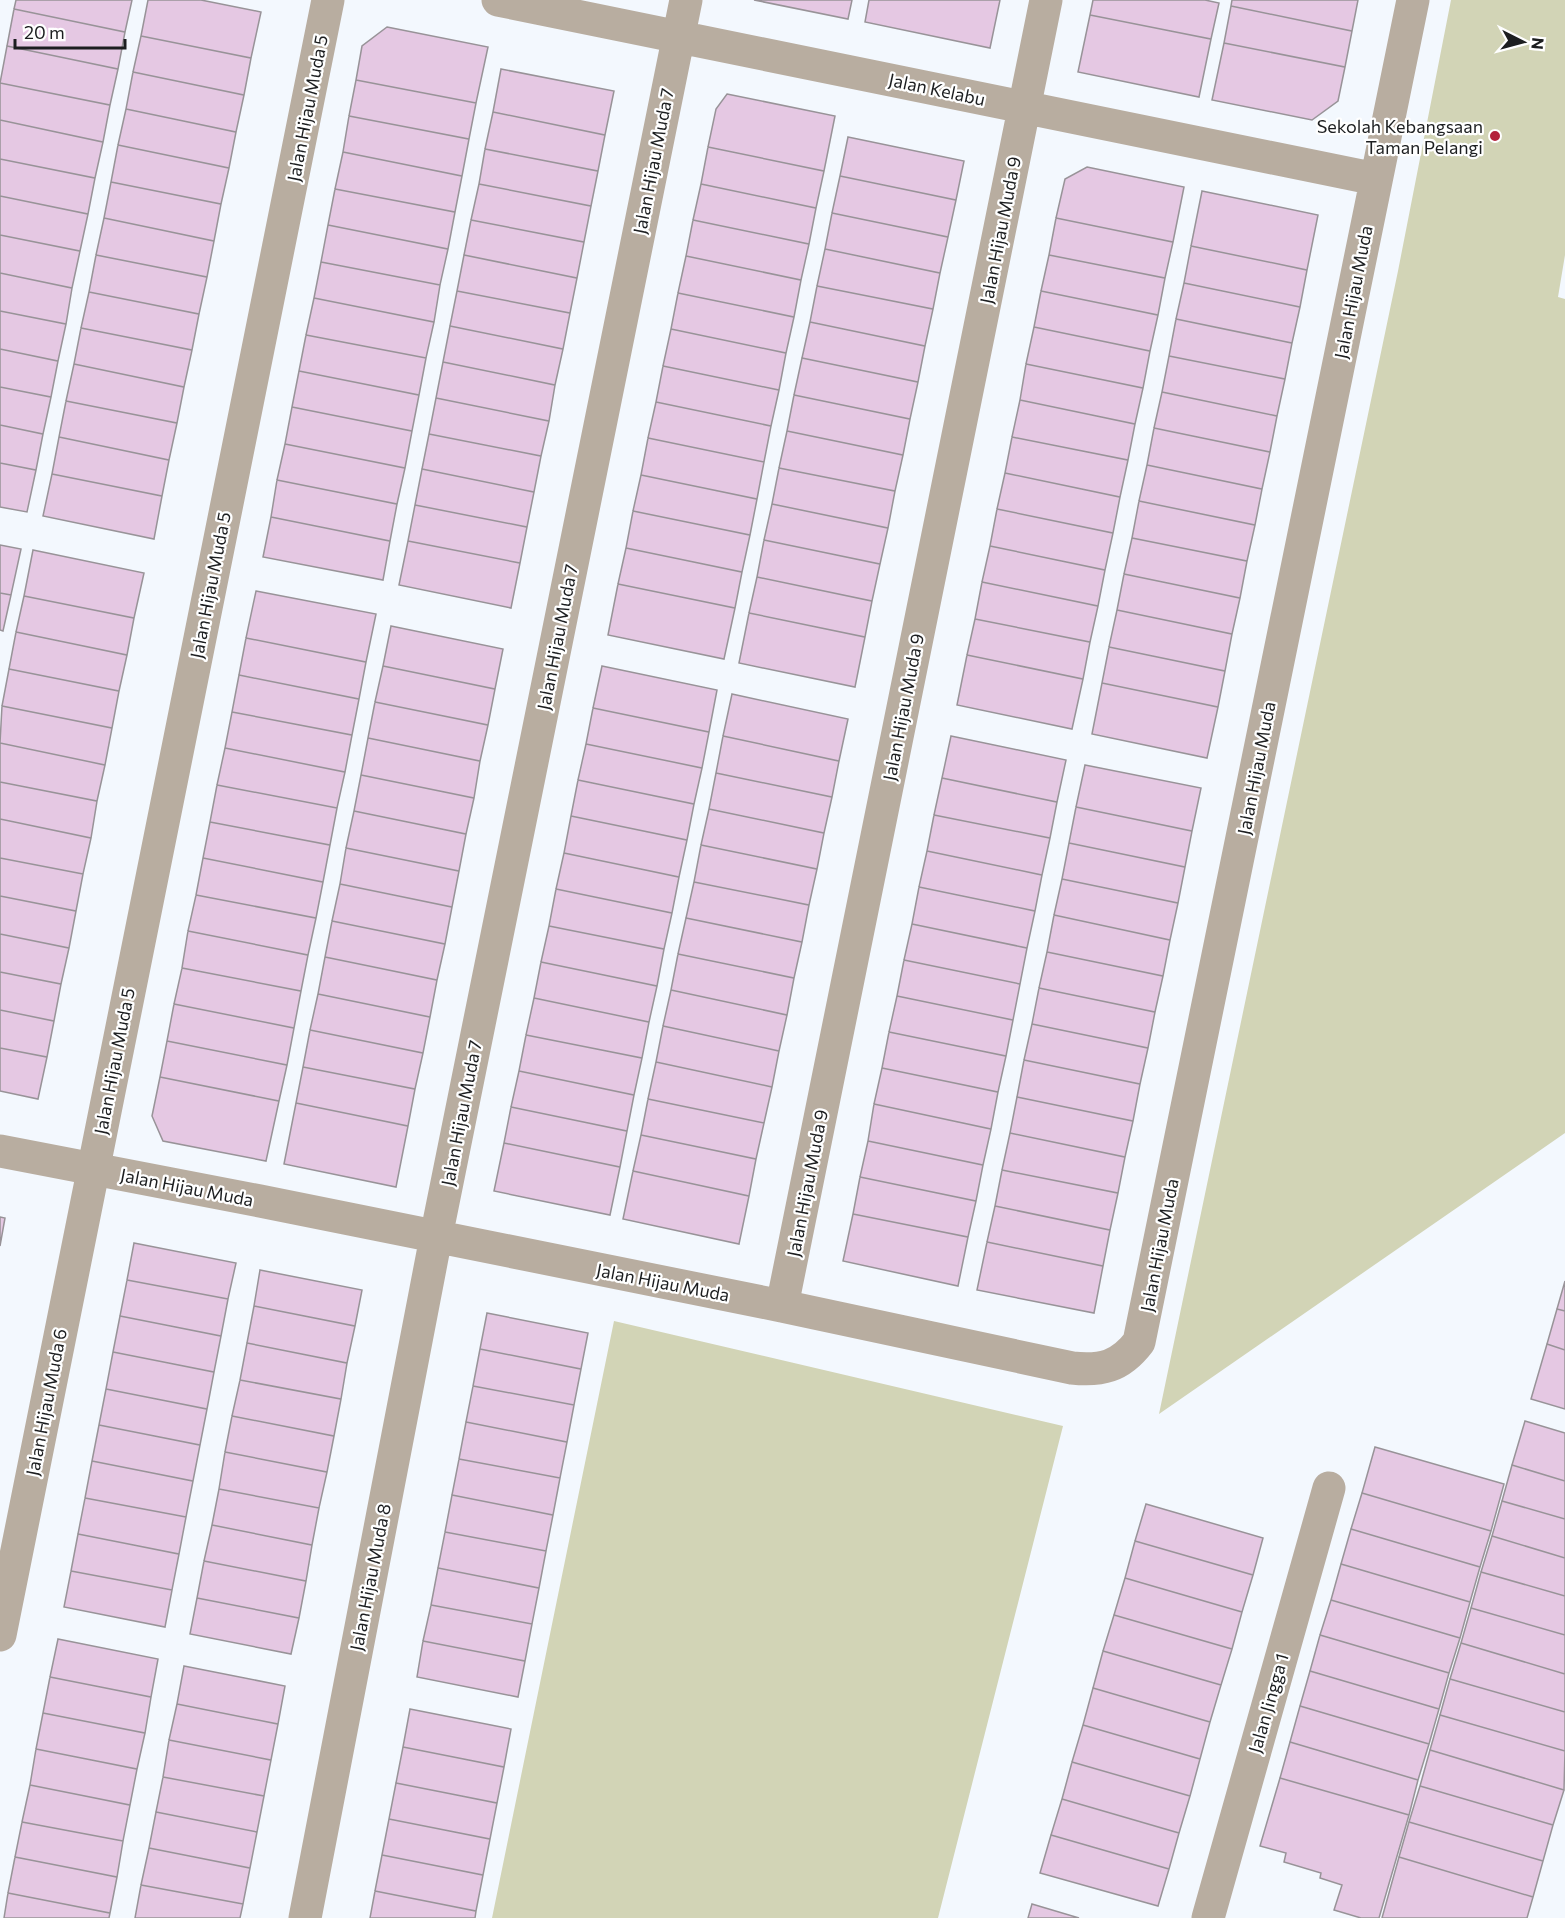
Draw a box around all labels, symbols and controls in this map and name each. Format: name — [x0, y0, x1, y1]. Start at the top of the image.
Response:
scale bar — [15, 12, 124, 50]
north arrow — [1493, 12, 1553, 72]
text: 20 m — [24, 21, 65, 43]
street label: Jalan Hijau Muda 5 — [282, 33, 332, 183]
text: N — [1528, 37, 1548, 51]
street label: Jalan Kelabu — [887, 68, 987, 110]
street label: Jalan Hijau Muda 7 — [628, 86, 678, 236]
place label: Sekolah Kebangsaan Taman Pelangi — [1317, 115, 1483, 158]
marker: Sekolah Kebangsaan Taman Pelangi — [1488, 129, 1502, 143]
street label: Jalan Hijau Muda 9 — [975, 155, 1025, 305]
street label: Jalan Hijau Muda — [1329, 224, 1377, 360]
street label: Jalan Hijau Muda 5 — [185, 510, 235, 660]
street label: Jalan Hijau Muda 7 — [532, 562, 582, 712]
street label: Jalan Hijau Muda 9 — [878, 632, 928, 782]
street label: Jalan Hijau Muda — [1232, 700, 1280, 836]
street label: Jalan Hijau Muda 5 — [89, 986, 139, 1136]
street label: Jalan Hijau Muda 7 — [436, 1038, 486, 1188]
street label: Jalan Hijau Muda 9 — [782, 1108, 832, 1258]
street label: Jalan Hijau Muda — [119, 1163, 255, 1211]
street label: Jalan Hijau Muda — [1135, 1177, 1183, 1313]
street label: Jalan Hijau Muda — [595, 1258, 731, 1306]
street label: Jalan Hijau Muda 6 — [21, 1327, 71, 1477]
street label: Jalan Hijau Muda 8 — [345, 1501, 395, 1652]
street label: Jalan Jingga 1 — [1243, 1651, 1293, 1755]

